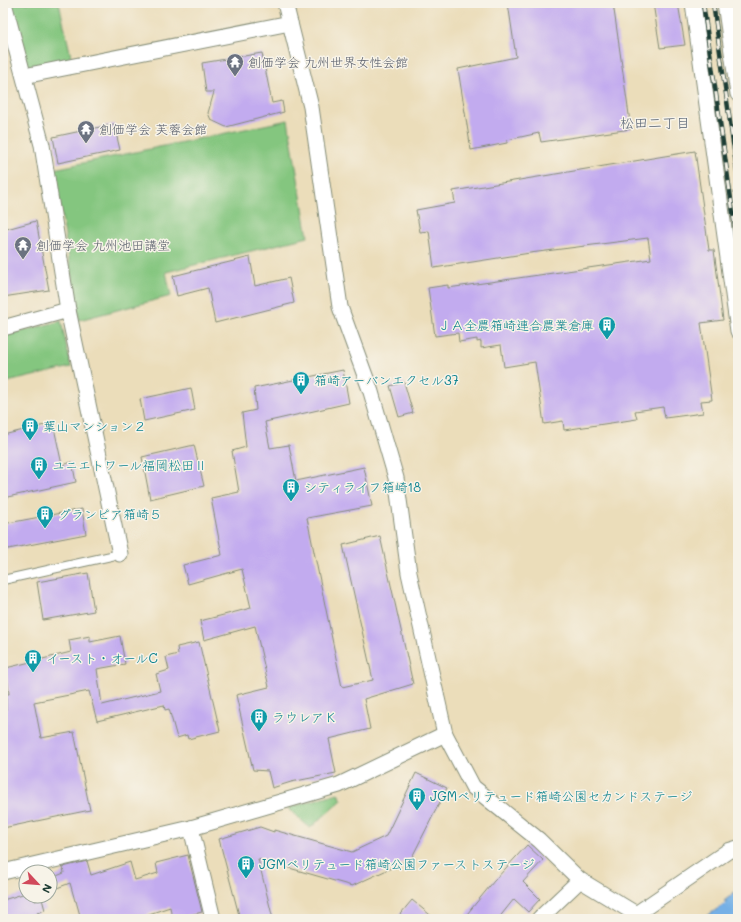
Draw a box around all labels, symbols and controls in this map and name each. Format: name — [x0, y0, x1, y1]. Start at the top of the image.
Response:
temple icon: 創価学会 九州世界女性会館 — [225, 52, 245, 77]
place label: 創価学会 九州世界女性会館 — [248, 53, 408, 70]
district label: 松田二丁目 — [620, 113, 690, 132]
temple icon: 創価学会 芙蓉会館 — [76, 119, 96, 144]
place label: 創価学会 芙蓉会館 — [99, 120, 207, 137]
temple icon: 創価学会 九州池田講堂 — [13, 235, 33, 260]
place label: 創価学会 九州池田講堂 — [36, 236, 170, 253]
building icon: ＪＡ全農箱崎連合農業倉庫 — [597, 315, 617, 340]
place label: ＪＡ全農箱崎連合農業倉庫 — [438, 316, 594, 333]
building icon: 箱崎アーバンエクセル37 — [291, 370, 311, 395]
place label: 箱崎アーバンエクセル37 — [314, 371, 459, 388]
building icon: 葉山マンション２ — [20, 416, 40, 441]
place label: 葉山マンション２ — [43, 417, 146, 434]
building icon: ユニエトワール福岡松田Ⅱ — [29, 455, 49, 480]
place label: ユニエトワール福岡松田Ⅱ — [52, 456, 207, 473]
building icon: シティライフ箱崎18 — [281, 477, 301, 502]
place label: シティライフ箱崎18 — [304, 478, 421, 495]
building icon: グランピア箱崎５ — [35, 504, 55, 529]
place label: グランピア箱崎５ — [58, 505, 162, 522]
building icon: イースト・オールC — [23, 648, 43, 673]
place label: イースト・オールC — [46, 649, 158, 666]
building icon: ラウレアＫ — [249, 707, 269, 732]
place label: ラウレアＫ — [272, 708, 337, 725]
building icon: JGMベリテュード箱崎公園セカンドステージ — [407, 786, 427, 811]
place label: JGMベリテュード箱崎公園セカンドステージ — [430, 787, 692, 804]
building icon: JGMベリテュード箱崎公園ファーストステージ — [236, 854, 256, 879]
place label: JGMベリテュード箱崎公園ファーストステージ — [259, 855, 534, 872]
north arrow — [18, 864, 58, 904]
text: N — [39, 882, 56, 896]

